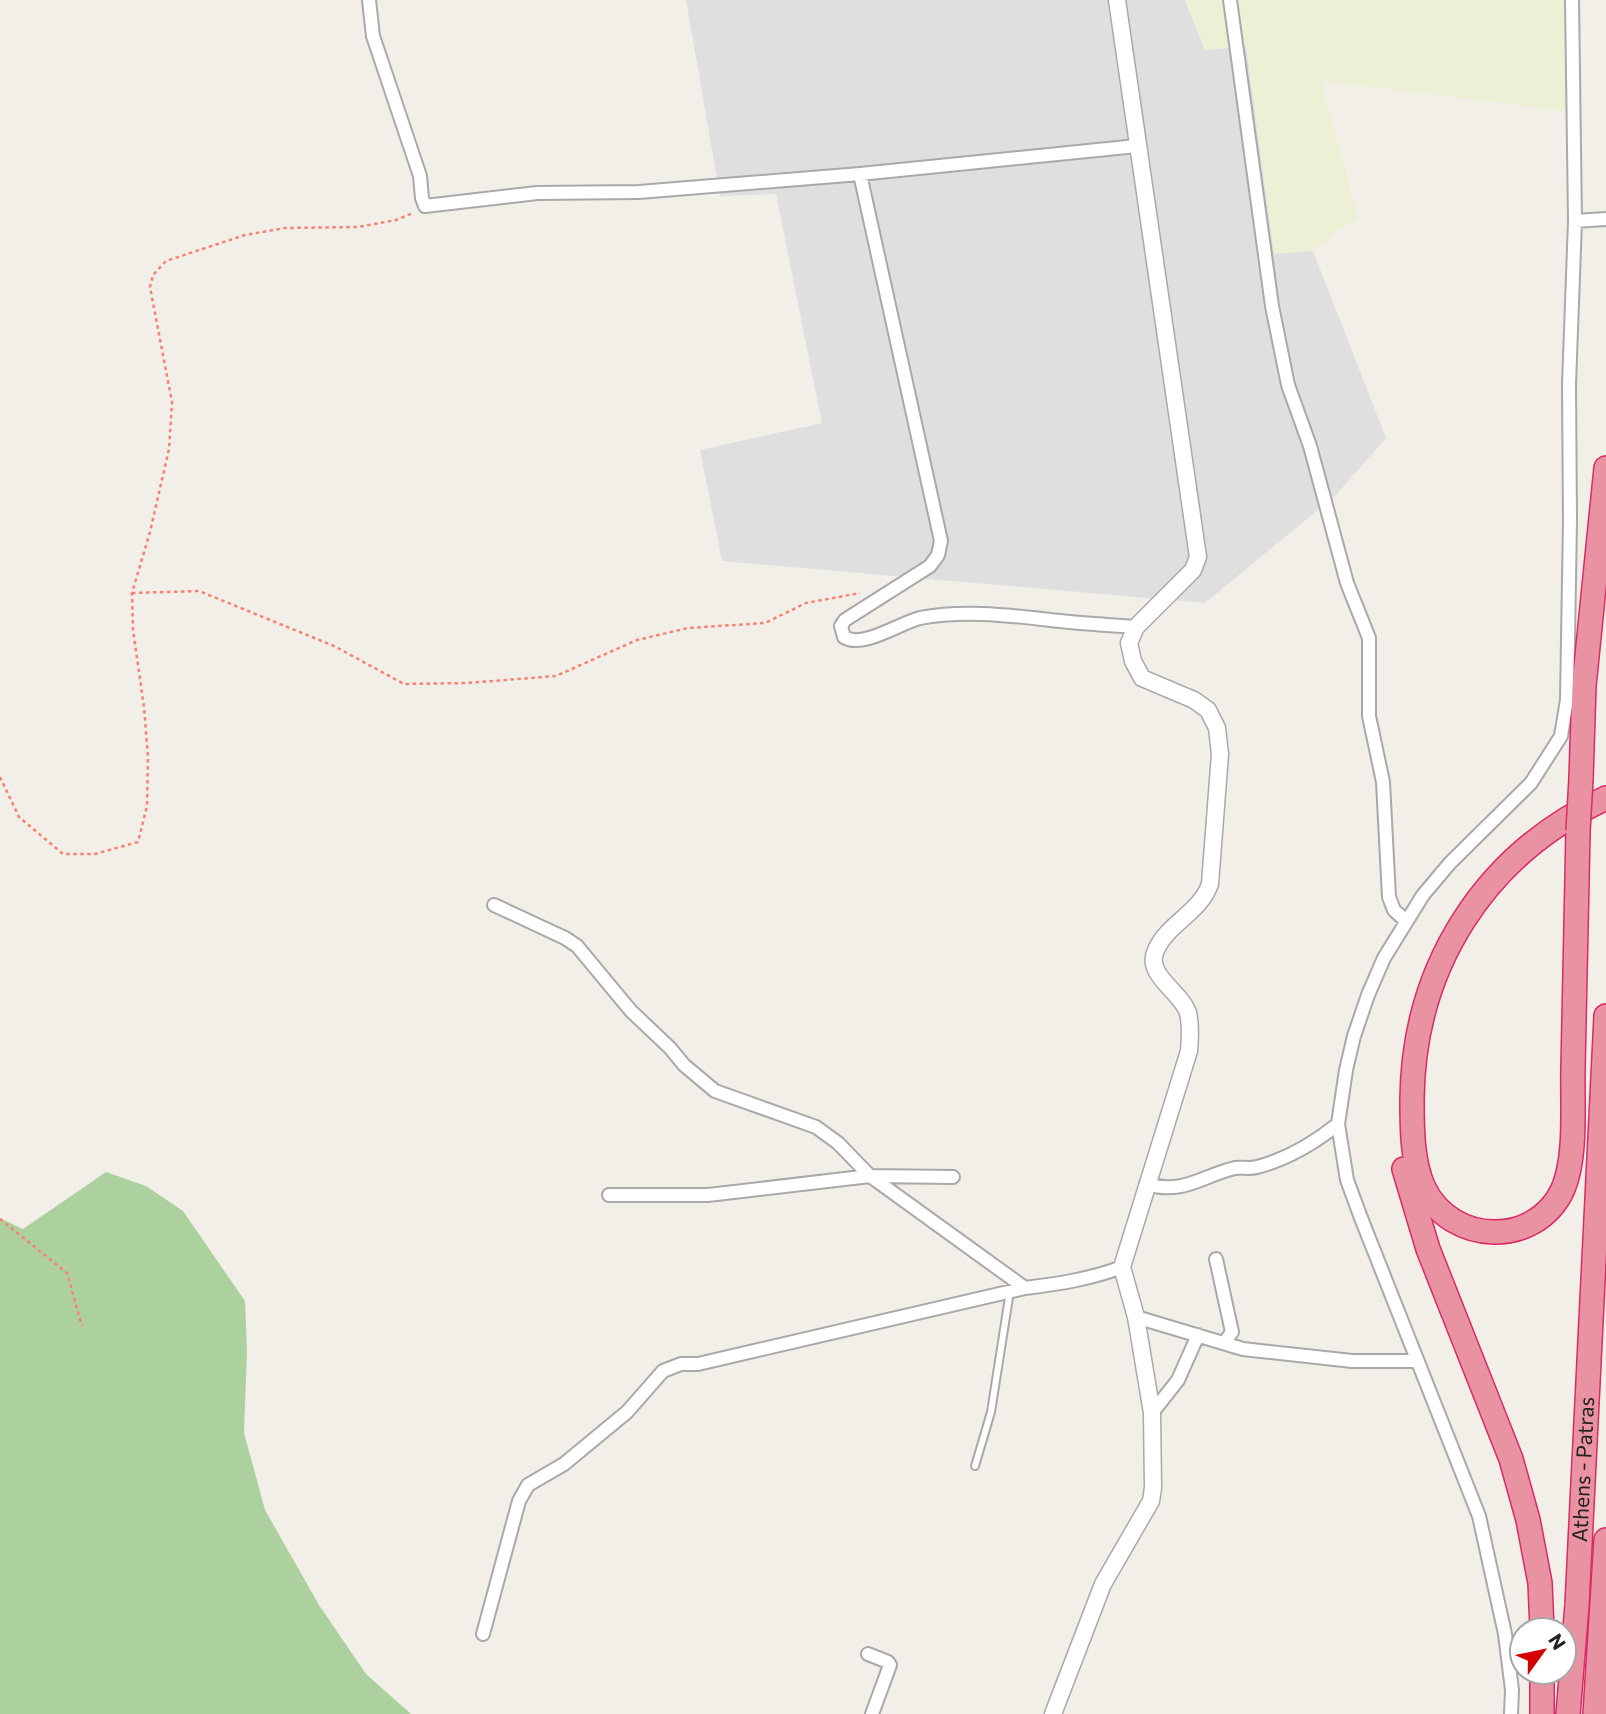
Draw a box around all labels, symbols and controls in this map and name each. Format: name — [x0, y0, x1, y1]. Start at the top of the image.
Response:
street label: Athens - Patras — [1566, 1396, 1598, 1543]
north arrow — [1508, 1616, 1578, 1686]
text: N — [1544, 1629, 1571, 1654]

